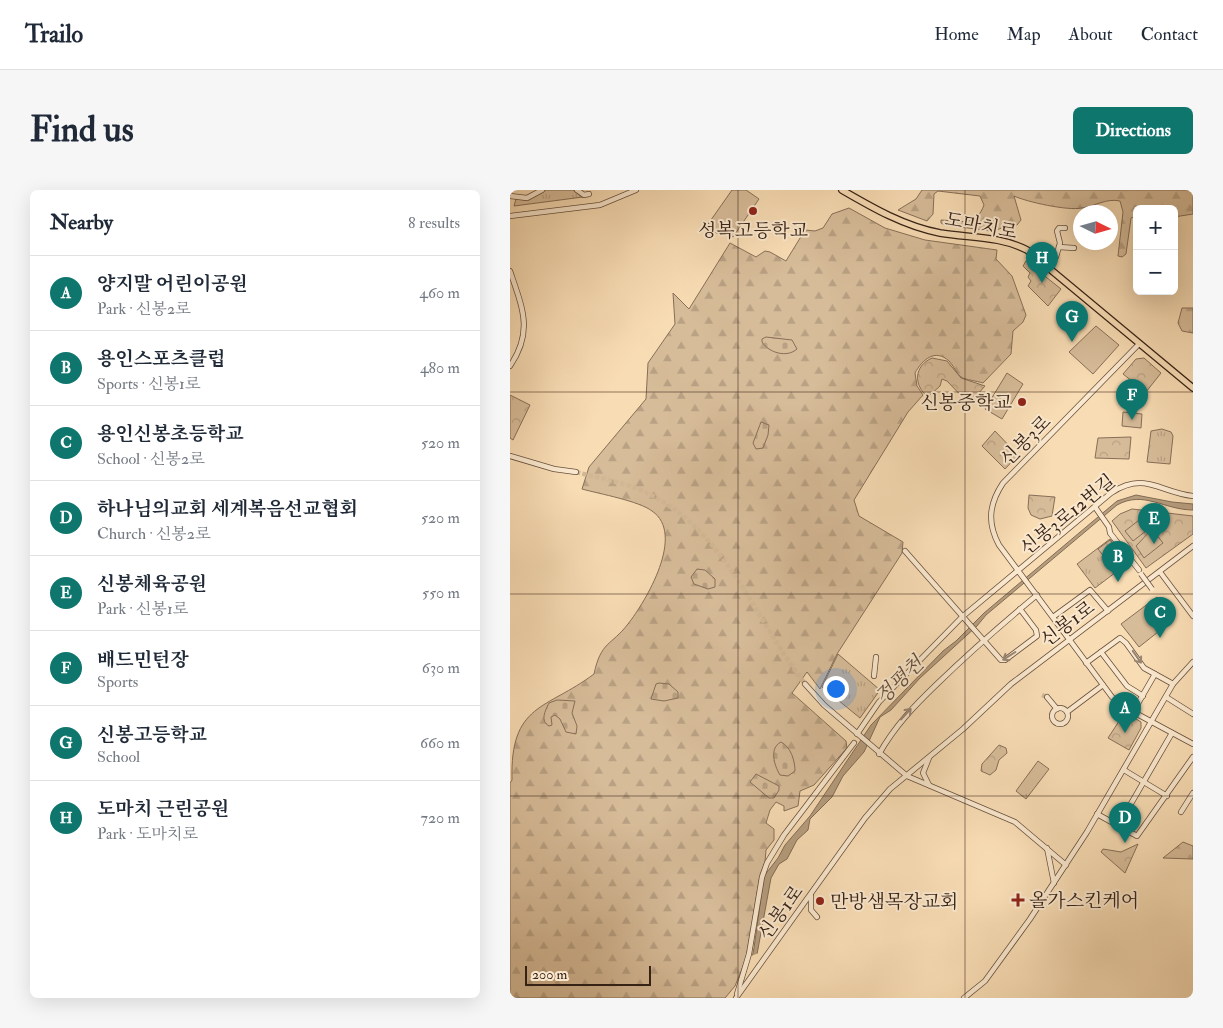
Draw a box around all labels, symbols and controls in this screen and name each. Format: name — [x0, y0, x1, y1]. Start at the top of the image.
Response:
text: Trailo — [25, 19, 83, 50]
text: Home — [934, 23, 979, 46]
text: Map — [1007, 23, 1041, 46]
text: About — [1069, 23, 1113, 46]
text: Contact — [1141, 23, 1198, 46]
button: Directions — [1073, 107, 1193, 154]
text: Find us — [30, 108, 134, 152]
marker: 성복고등학교 — [747, 205, 759, 217]
north arrow — [1073, 205, 1118, 250]
map controls — [1133, 205, 1178, 295]
button: + — [1133, 205, 1178, 250]
street label: 도마치로 — [942, 207, 1019, 245]
text: Nearby — [50, 209, 113, 236]
text: 8 results — [408, 213, 460, 233]
place label: 성복고등학교 — [698, 219, 808, 243]
pin: H — [1026, 242, 1058, 283]
button: − — [1133, 250, 1178, 295]
text: 양지말 어린이공원 — [97, 272, 248, 296]
text: A — [61, 283, 71, 303]
text: 460 m — [419, 283, 460, 303]
text: Park · 신봉2로 — [97, 299, 190, 319]
pin: G — [1056, 301, 1088, 342]
text: 용인스포츠클럽 — [97, 347, 225, 371]
text: B — [61, 358, 71, 378]
text: 480 m — [420, 358, 460, 378]
text: Sports · 신봉1로 — [97, 374, 200, 394]
pin: F — [1116, 379, 1148, 420]
place label: 신봉중학교 — [920, 391, 1012, 415]
marker: 신봉중학교 — [1016, 396, 1028, 408]
street label: 신봉3로 — [995, 410, 1056, 471]
text: 용인신봉초등학교 — [97, 422, 244, 446]
text: C — [60, 433, 72, 453]
text: 520 m — [421, 433, 460, 453]
text: School · 신봉2로 — [97, 449, 205, 469]
street label: 신봉3로12번길 — [1015, 469, 1120, 560]
text: 하나님의교회 세계복음선교협회 — [97, 497, 358, 521]
pin: E — [1138, 503, 1170, 544]
text: D — [59, 508, 73, 528]
text: 520 m — [421, 508, 460, 528]
text: Church · 신봉2로 — [97, 524, 210, 544]
pin: B — [1102, 541, 1134, 582]
text: 신봉체육공원 — [97, 572, 207, 596]
text: E — [60, 583, 72, 603]
text: 550 m — [422, 583, 460, 603]
street label: 신봉1로 — [1036, 596, 1100, 652]
pin: C — [1144, 597, 1176, 638]
text: Park · 신봉1로 — [97, 599, 188, 619]
text: 배드민턴장 — [97, 648, 189, 672]
water label: 정평천 — [870, 650, 930, 709]
one-way arrow — [1131, 650, 1142, 663]
one-way arrow — [1003, 651, 1017, 661]
text: F — [61, 658, 71, 678]
text: 630 m — [422, 658, 460, 678]
text: Sports — [97, 672, 138, 692]
your location — [823, 676, 849, 702]
pin: A — [1109, 692, 1141, 733]
one-way arrow — [900, 707, 912, 720]
text: 신봉고등학교 — [97, 723, 207, 747]
text: G — [59, 733, 73, 753]
text: 660 m — [420, 733, 460, 753]
text: School — [97, 747, 140, 767]
text: 도마치 근린공원 — [97, 797, 229, 821]
pin: D — [1109, 802, 1141, 843]
text: H — [59, 808, 73, 828]
text: 720 m — [421, 808, 460, 828]
text: Park · 도마치로 — [97, 824, 198, 844]
street label: 신봉1로 — [753, 881, 809, 945]
place label: 올가스킨케어 — [1029, 889, 1139, 913]
place label: 만방샘목장교회 — [830, 890, 958, 914]
marker: 올가스킨케어 — [1011, 893, 1025, 907]
marker: 만방샘목장교회 — [814, 895, 826, 907]
scale bar — [525, 963, 651, 986]
text: 200 m — [532, 966, 567, 983]

